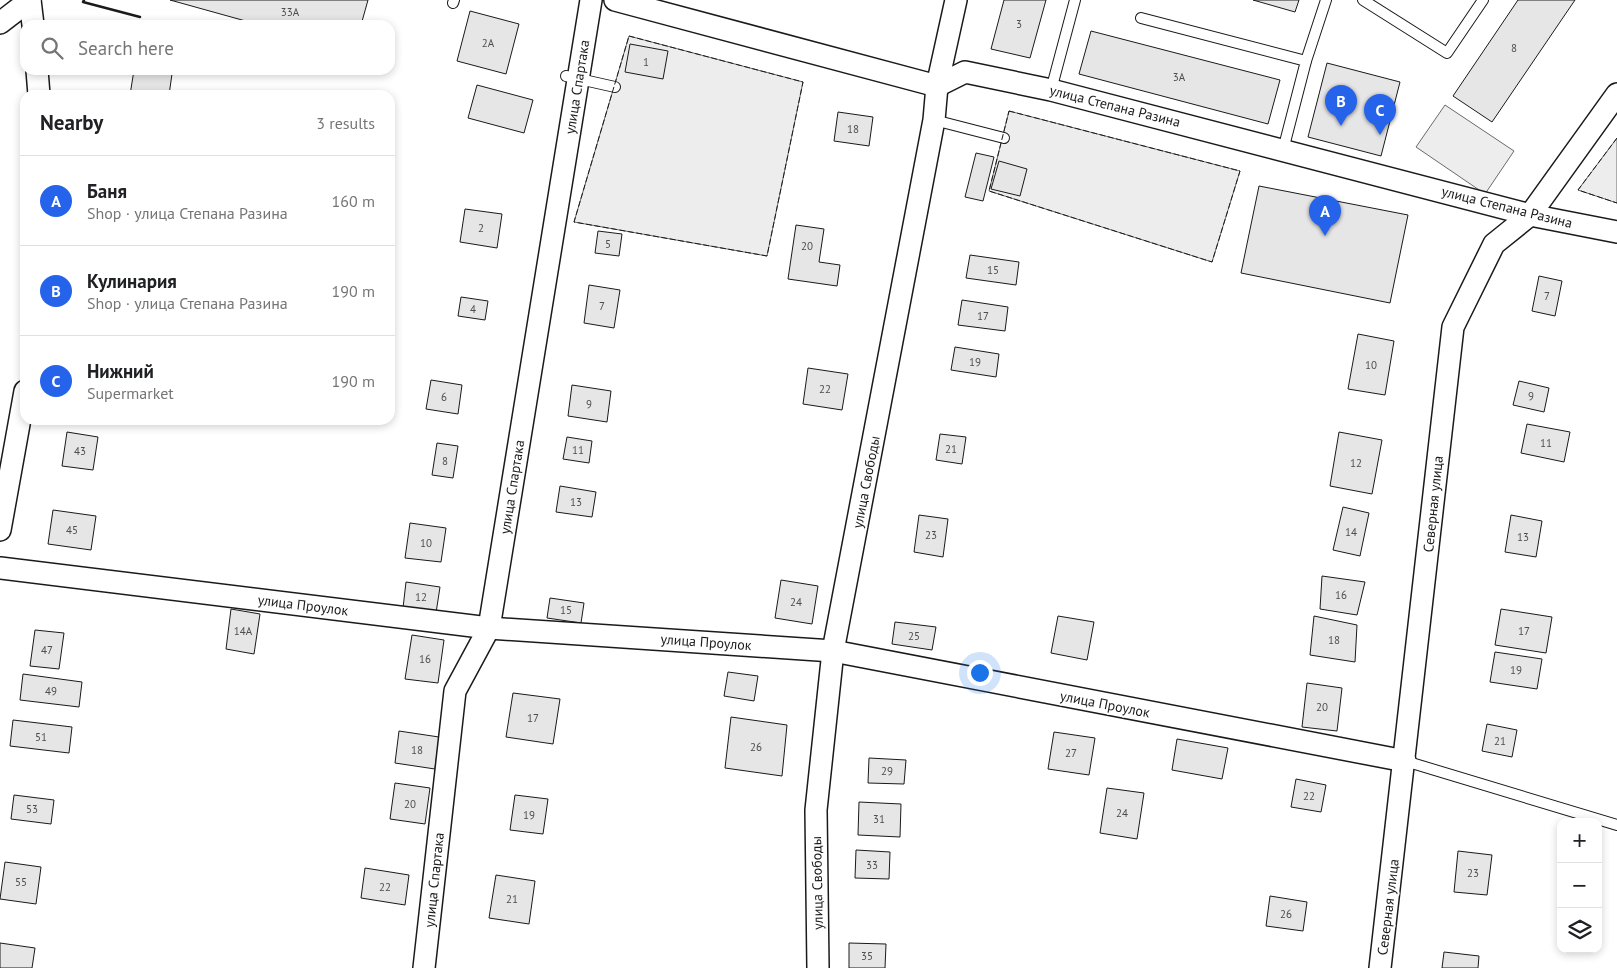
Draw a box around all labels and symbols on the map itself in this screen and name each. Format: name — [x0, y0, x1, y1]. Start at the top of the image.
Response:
house number: 33А — [281, 5, 300, 19]
house number: 3 — [1016, 17, 1022, 31]
house number: 2А — [482, 36, 495, 50]
street label: улица Спартака — [561, 38, 593, 135]
house number: 8 — [1511, 41, 1517, 55]
house number: 1 — [643, 55, 649, 69]
house number: 3А — [1173, 70, 1186, 84]
street label: улица Степана Разина — [1048, 81, 1182, 131]
pin: B — [1325, 85, 1357, 126]
pin: C — [1364, 94, 1396, 135]
house number: 18 — [847, 122, 859, 136]
street label: улица Степана Разина — [1440, 182, 1574, 232]
pin: A — [1309, 195, 1341, 236]
house number: 2 — [478, 221, 484, 235]
house number: 5 — [605, 237, 611, 251]
house number: 20 — [801, 239, 813, 253]
house number: 15 — [987, 263, 999, 277]
house number: 7 — [1544, 289, 1550, 303]
house number: 7 — [599, 299, 605, 313]
house number: 4 — [470, 302, 476, 316]
house number: 17 — [977, 309, 989, 323]
house number: 19 — [969, 355, 981, 369]
house number: 10 — [1365, 358, 1377, 372]
house number: 22 — [819, 382, 831, 396]
house number: 9 — [1528, 389, 1534, 403]
house number: 6 — [441, 390, 447, 404]
house number: 9 — [586, 397, 592, 411]
street label: улица Свободы — [848, 434, 884, 530]
house number: 11 — [1540, 436, 1552, 450]
street label: улица Спартака — [496, 438, 528, 535]
house number: 21 — [945, 442, 957, 456]
house number: 11 — [572, 443, 584, 457]
house number: 43 — [74, 444, 86, 458]
house number: 8 — [442, 454, 448, 468]
street label: Северная улица — [1419, 455, 1447, 553]
house number: 12 — [1350, 456, 1362, 470]
house number: 13 — [570, 495, 582, 509]
house number: 45 — [66, 523, 78, 537]
house number: 14 — [1345, 525, 1357, 539]
house number: 23 — [925, 528, 937, 542]
house number: 13 — [1517, 530, 1529, 544]
house number: 10 — [420, 536, 432, 550]
house number: 16 — [1335, 588, 1347, 602]
house number: 12 — [415, 590, 427, 604]
street label: улица Проулок — [257, 591, 350, 620]
house number: 24 — [790, 595, 802, 609]
house number: 15 — [560, 603, 572, 617]
house number: 14А — [234, 624, 253, 638]
house number: 17 — [1518, 624, 1530, 638]
house number: 25 — [908, 629, 920, 643]
street label: улица Проулок — [660, 630, 752, 654]
house number: 18 — [1328, 633, 1340, 647]
house number: 47 — [41, 643, 53, 657]
house number: 16 — [419, 652, 431, 666]
your location — [967, 660, 993, 686]
house number: 19 — [1510, 663, 1522, 677]
house number: 49 — [45, 684, 57, 698]
street label: улица Проулок — [1059, 686, 1152, 722]
house number: 20 — [1316, 700, 1328, 714]
house number: 17 — [527, 711, 539, 725]
house number: 51 — [35, 730, 47, 744]
house number: 21 — [1494, 734, 1506, 748]
house number: 26 — [750, 740, 762, 754]
house number: 18 — [411, 743, 423, 757]
house number: 27 — [1065, 746, 1077, 760]
house number: 29 — [881, 764, 893, 778]
house number: 22 — [1303, 789, 1315, 803]
house number: 20 — [404, 797, 416, 811]
house number: 53 — [26, 802, 38, 816]
house number: 24 — [1116, 806, 1128, 820]
house number: 19 — [523, 808, 535, 822]
house number: 31 — [873, 812, 885, 826]
street label: улица Спартака — [420, 832, 448, 928]
street label: улица Свободы — [807, 836, 827, 930]
house number: 33 — [866, 858, 878, 872]
street label: Северная улица — [1373, 858, 1403, 956]
house number: 23 — [1467, 866, 1479, 880]
house number: 55 — [15, 875, 27, 889]
house number: 22 — [379, 880, 391, 894]
house number: 21 — [506, 892, 518, 906]
house number: 26 — [1280, 907, 1292, 921]
house number: 35 — [861, 949, 873, 963]

